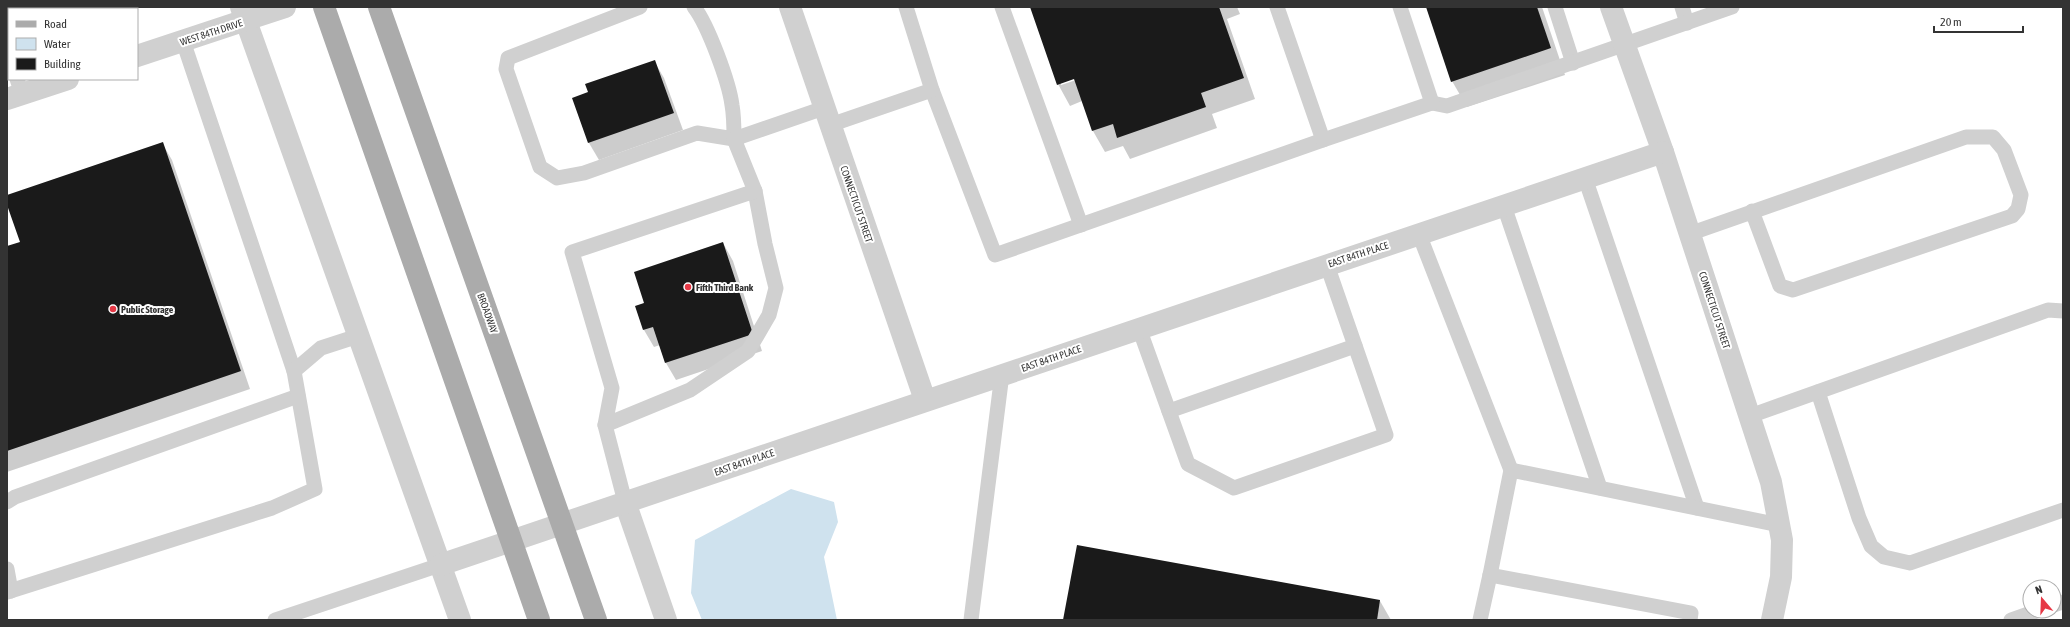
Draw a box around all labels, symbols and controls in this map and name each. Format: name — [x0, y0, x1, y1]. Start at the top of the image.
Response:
legend — [8, 8, 138, 80]
scale bar — [1934, 8, 2023, 34]
text: 20 m — [1940, 15, 1962, 29]
text: Road — [44, 17, 67, 31]
street label: WEST 84TH DRIVE — [179, 17, 244, 48]
text: Water — [44, 37, 71, 51]
text: Building — [44, 57, 82, 71]
street label: CONNECTICUT STREET — [838, 164, 875, 244]
street label: EAST 84TH PLACE — [1327, 239, 1390, 269]
street label: CONNECTICUT STREET — [1697, 270, 1732, 351]
marker: Fifth Third Bank — [683, 282, 693, 292]
place label: Fifth Third Bank — [696, 282, 754, 293]
street label: BROADWAY — [475, 292, 500, 335]
marker: Public Storage — [108, 304, 118, 314]
place label: Public Storage — [121, 304, 174, 315]
street label: EAST 84TH PLACE — [1020, 343, 1083, 374]
street label: EAST 84TH PLACE — [713, 447, 776, 478]
north arrow — [2022, 579, 2062, 619]
text: N — [2034, 583, 2044, 596]

